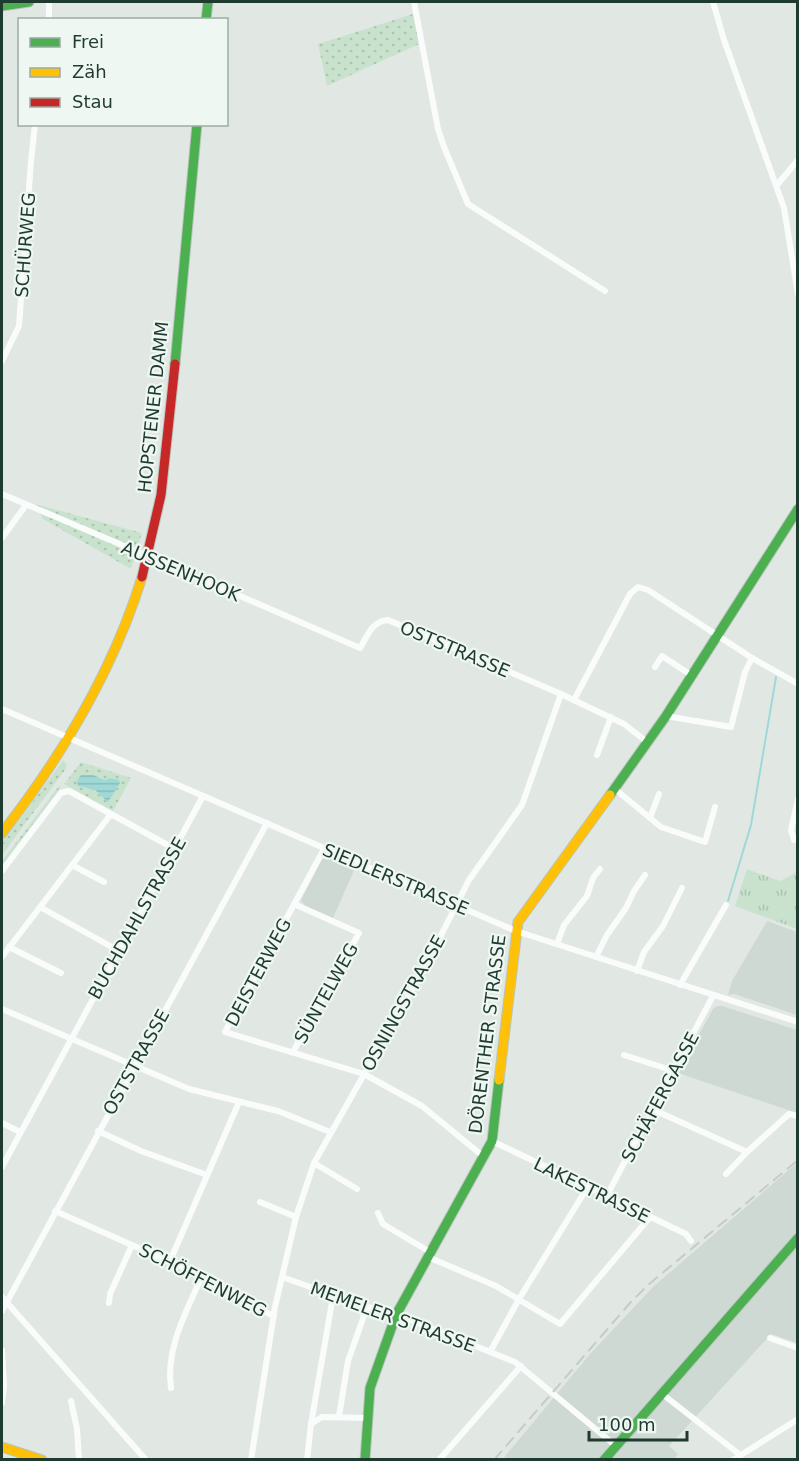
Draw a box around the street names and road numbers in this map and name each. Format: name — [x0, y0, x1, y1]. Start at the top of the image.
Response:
street label: SCHÜRWEG — [11, 192, 39, 298]
street label: HOPSTENER DAMM — [134, 320, 172, 494]
street label: AUSSENHOOK — [119, 537, 245, 606]
street label: OSTSTRASSE — [397, 616, 513, 682]
street label: BUCHDAHLSTRASSE — [84, 833, 190, 1003]
street label: SIEDLERSTRASSE — [320, 839, 472, 919]
street label: DEISTERWEG — [221, 914, 295, 1030]
street label: OSNINGSTRASSE — [357, 931, 449, 1075]
street label: DÖRENTHER STRASSE — [464, 933, 510, 1135]
street label: SÜNTELWEG — [290, 939, 362, 1047]
street label: OSTSTRASSE — [98, 1006, 174, 1118]
street label: SCHÄFERGASSE — [617, 1028, 703, 1166]
street label: LAKESTRASSE — [530, 1153, 654, 1227]
street label: SCHÖFFENWEG — [136, 1239, 270, 1321]
street label: MEMELER STRASSE — [308, 1277, 478, 1357]

